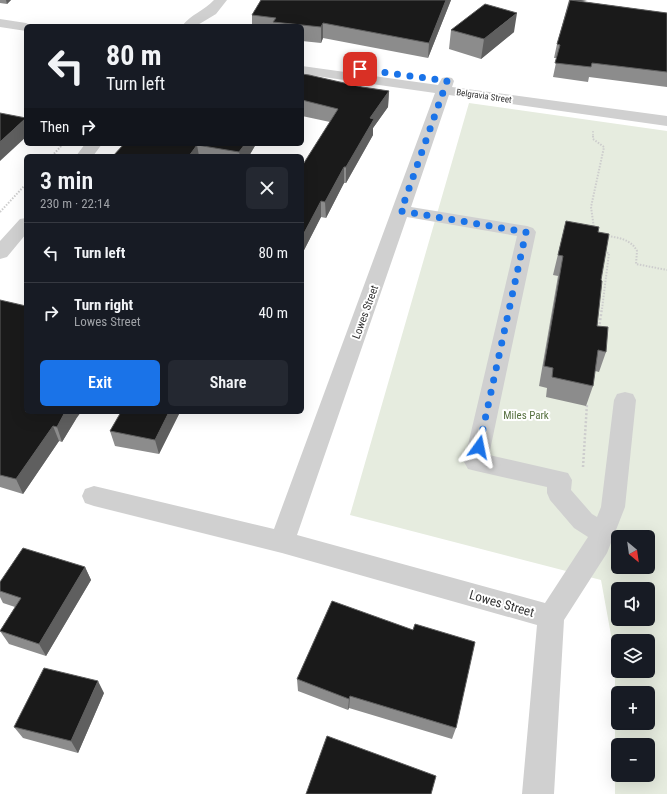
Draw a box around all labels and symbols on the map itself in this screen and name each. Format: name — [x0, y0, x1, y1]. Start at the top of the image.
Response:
pin — [343, 52, 377, 86]
street label: Belgravia Street — [456, 87, 513, 105]
street label: Lowes Street — [350, 283, 381, 341]
park label: Miles Park — [503, 409, 549, 422]
position arrow — [458, 426, 500, 468]
north arrow — [611, 530, 655, 574]
street label: Lowes Street — [468, 587, 536, 620]

